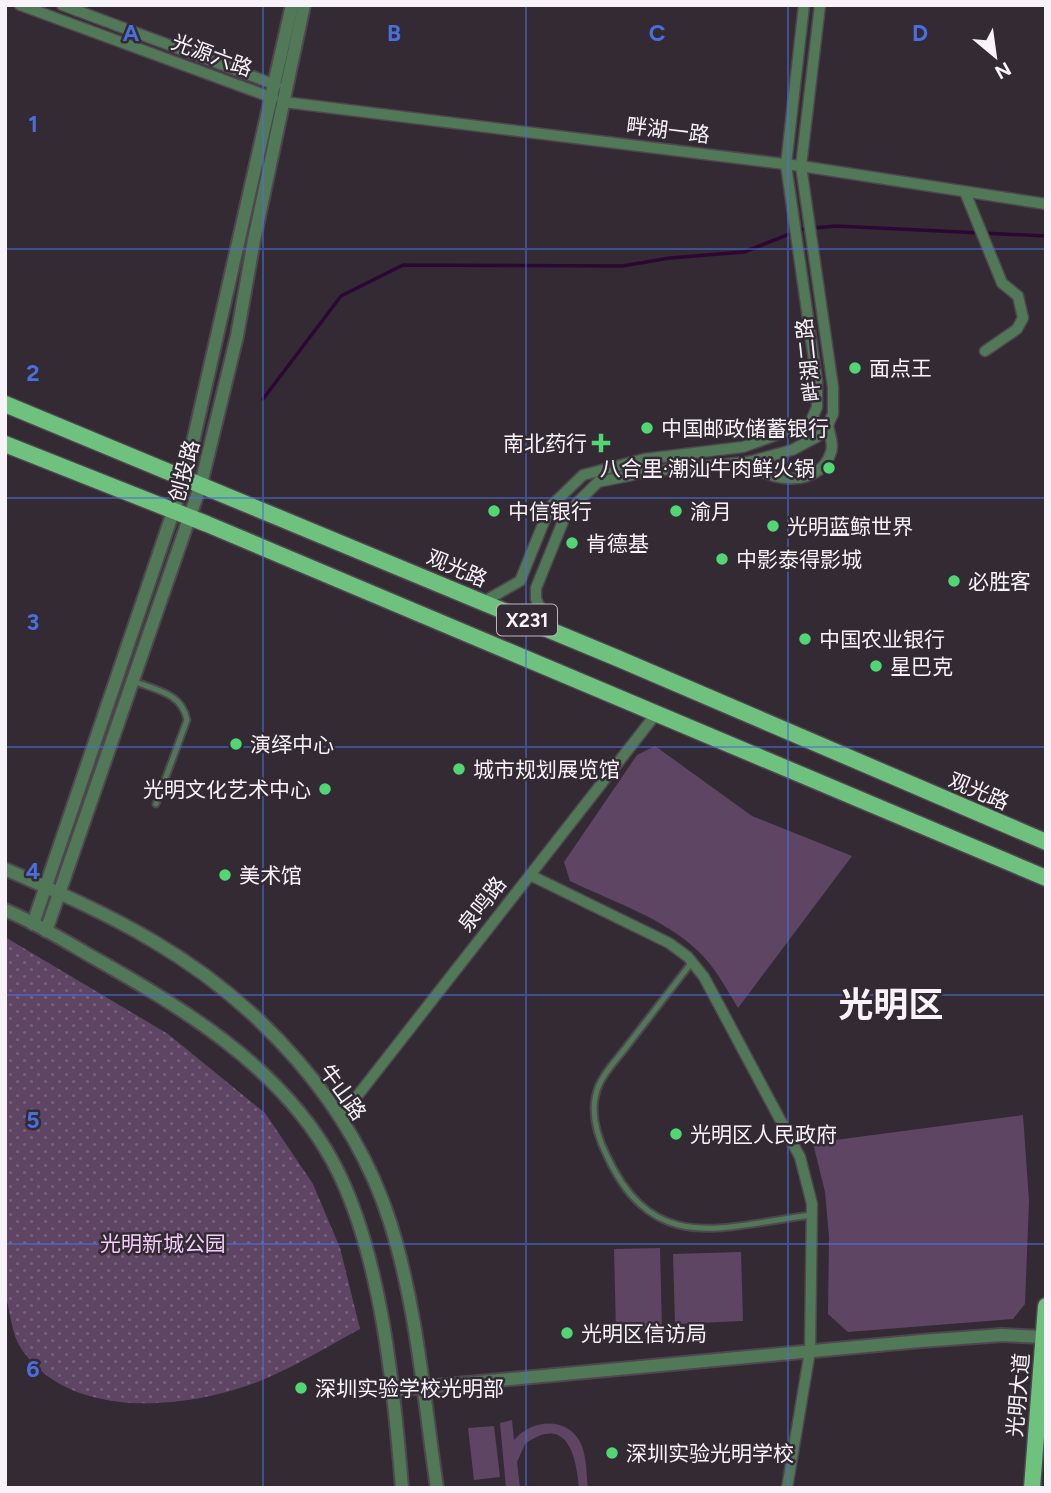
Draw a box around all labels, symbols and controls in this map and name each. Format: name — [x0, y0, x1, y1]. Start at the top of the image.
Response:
text: A — [123, 19, 140, 47]
text: B — [387, 19, 401, 47]
text: C — [649, 19, 666, 47]
text: D — [912, 19, 928, 47]
north arrow — [960, 21, 1030, 91]
street label: 光源六路 — [168, 29, 256, 81]
text: N — [991, 57, 1015, 84]
text: 1 — [28, 110, 38, 138]
street label: 畔湖一路 — [625, 112, 711, 148]
street label: 畔湖二路 — [791, 317, 825, 403]
place label: 面点王 — [869, 356, 932, 381]
text: 2 — [26, 359, 40, 387]
marker: 面点王 — [847, 360, 863, 376]
place label: 中国邮政储蓄银行 — [661, 416, 829, 441]
marker: 中国邮政储蓄银行 — [639, 420, 655, 436]
place label: 南北药行 — [503, 431, 587, 456]
marker: 南北药行 — [593, 435, 609, 451]
street label: 创投路 — [164, 437, 204, 505]
place label: 八合里·潮汕牛肉鲜火锅 — [600, 456, 815, 481]
marker: 八合里·潮汕牛肉鲜火锅 — [821, 460, 837, 476]
place label: 中信银行 — [508, 499, 592, 524]
place label: 渝月 — [690, 499, 732, 524]
marker: 中信银行 — [486, 503, 502, 519]
marker: 渝月 — [668, 503, 684, 519]
place label: 光明蓝鲸世界 — [787, 514, 913, 539]
marker: 光明蓝鲸世界 — [765, 518, 781, 534]
place label: 肯德基 — [586, 531, 649, 556]
marker: 肯德基 — [564, 535, 580, 551]
street label: 观光路 — [423, 544, 491, 592]
place label: 中影泰得影城 — [736, 547, 862, 572]
marker: 中影泰得影城 — [714, 551, 730, 567]
place label: 必胜客 — [968, 569, 1031, 594]
marker: 必胜客 — [946, 573, 962, 589]
road number: X231 — [497, 604, 557, 636]
text: 3 — [27, 608, 39, 636]
place label: 中国农业银行 — [819, 627, 945, 652]
marker: 中国农业银行 — [797, 631, 813, 647]
place label: 星巴克 — [890, 654, 953, 679]
marker: 星巴克 — [868, 658, 884, 674]
place label: 演绎中心 — [250, 732, 334, 757]
marker: 演绎中心 — [228, 736, 244, 752]
place label: 城市规划展览馆 — [473, 757, 620, 782]
marker: 城市规划展览馆 — [451, 761, 467, 777]
street label: 观光路 — [945, 767, 1013, 815]
place label: 光明文化艺术中心 — [143, 777, 311, 802]
marker: 光明文化艺术中心 — [317, 781, 333, 797]
text: 4 — [26, 857, 40, 885]
place label: 美术馆 — [239, 863, 302, 888]
marker: 美术馆 — [217, 867, 233, 883]
street label: 泉鸣路 — [453, 871, 511, 937]
district label: 光明区 — [838, 984, 944, 1026]
street label: 牛山路 — [314, 1059, 372, 1125]
text: 5 — [26, 1106, 40, 1134]
place label: 光明区人民政府 — [690, 1122, 837, 1147]
marker: 光明区人民政府 — [668, 1126, 684, 1142]
park label: 光明新城公园 — [100, 1231, 226, 1256]
place label: 光明区信访局 — [581, 1321, 707, 1346]
marker: 光明区信访局 — [559, 1325, 575, 1341]
street label: 光明大道 — [1002, 1352, 1034, 1438]
text: 6 — [26, 1355, 40, 1383]
place label: 深圳实验学校光明部 — [315, 1376, 504, 1401]
marker: 深圳实验学校光明部 — [293, 1380, 309, 1396]
place label: 深圳实验光明学校 — [626, 1441, 794, 1466]
marker: 深圳实验光明学校 — [604, 1445, 620, 1461]

